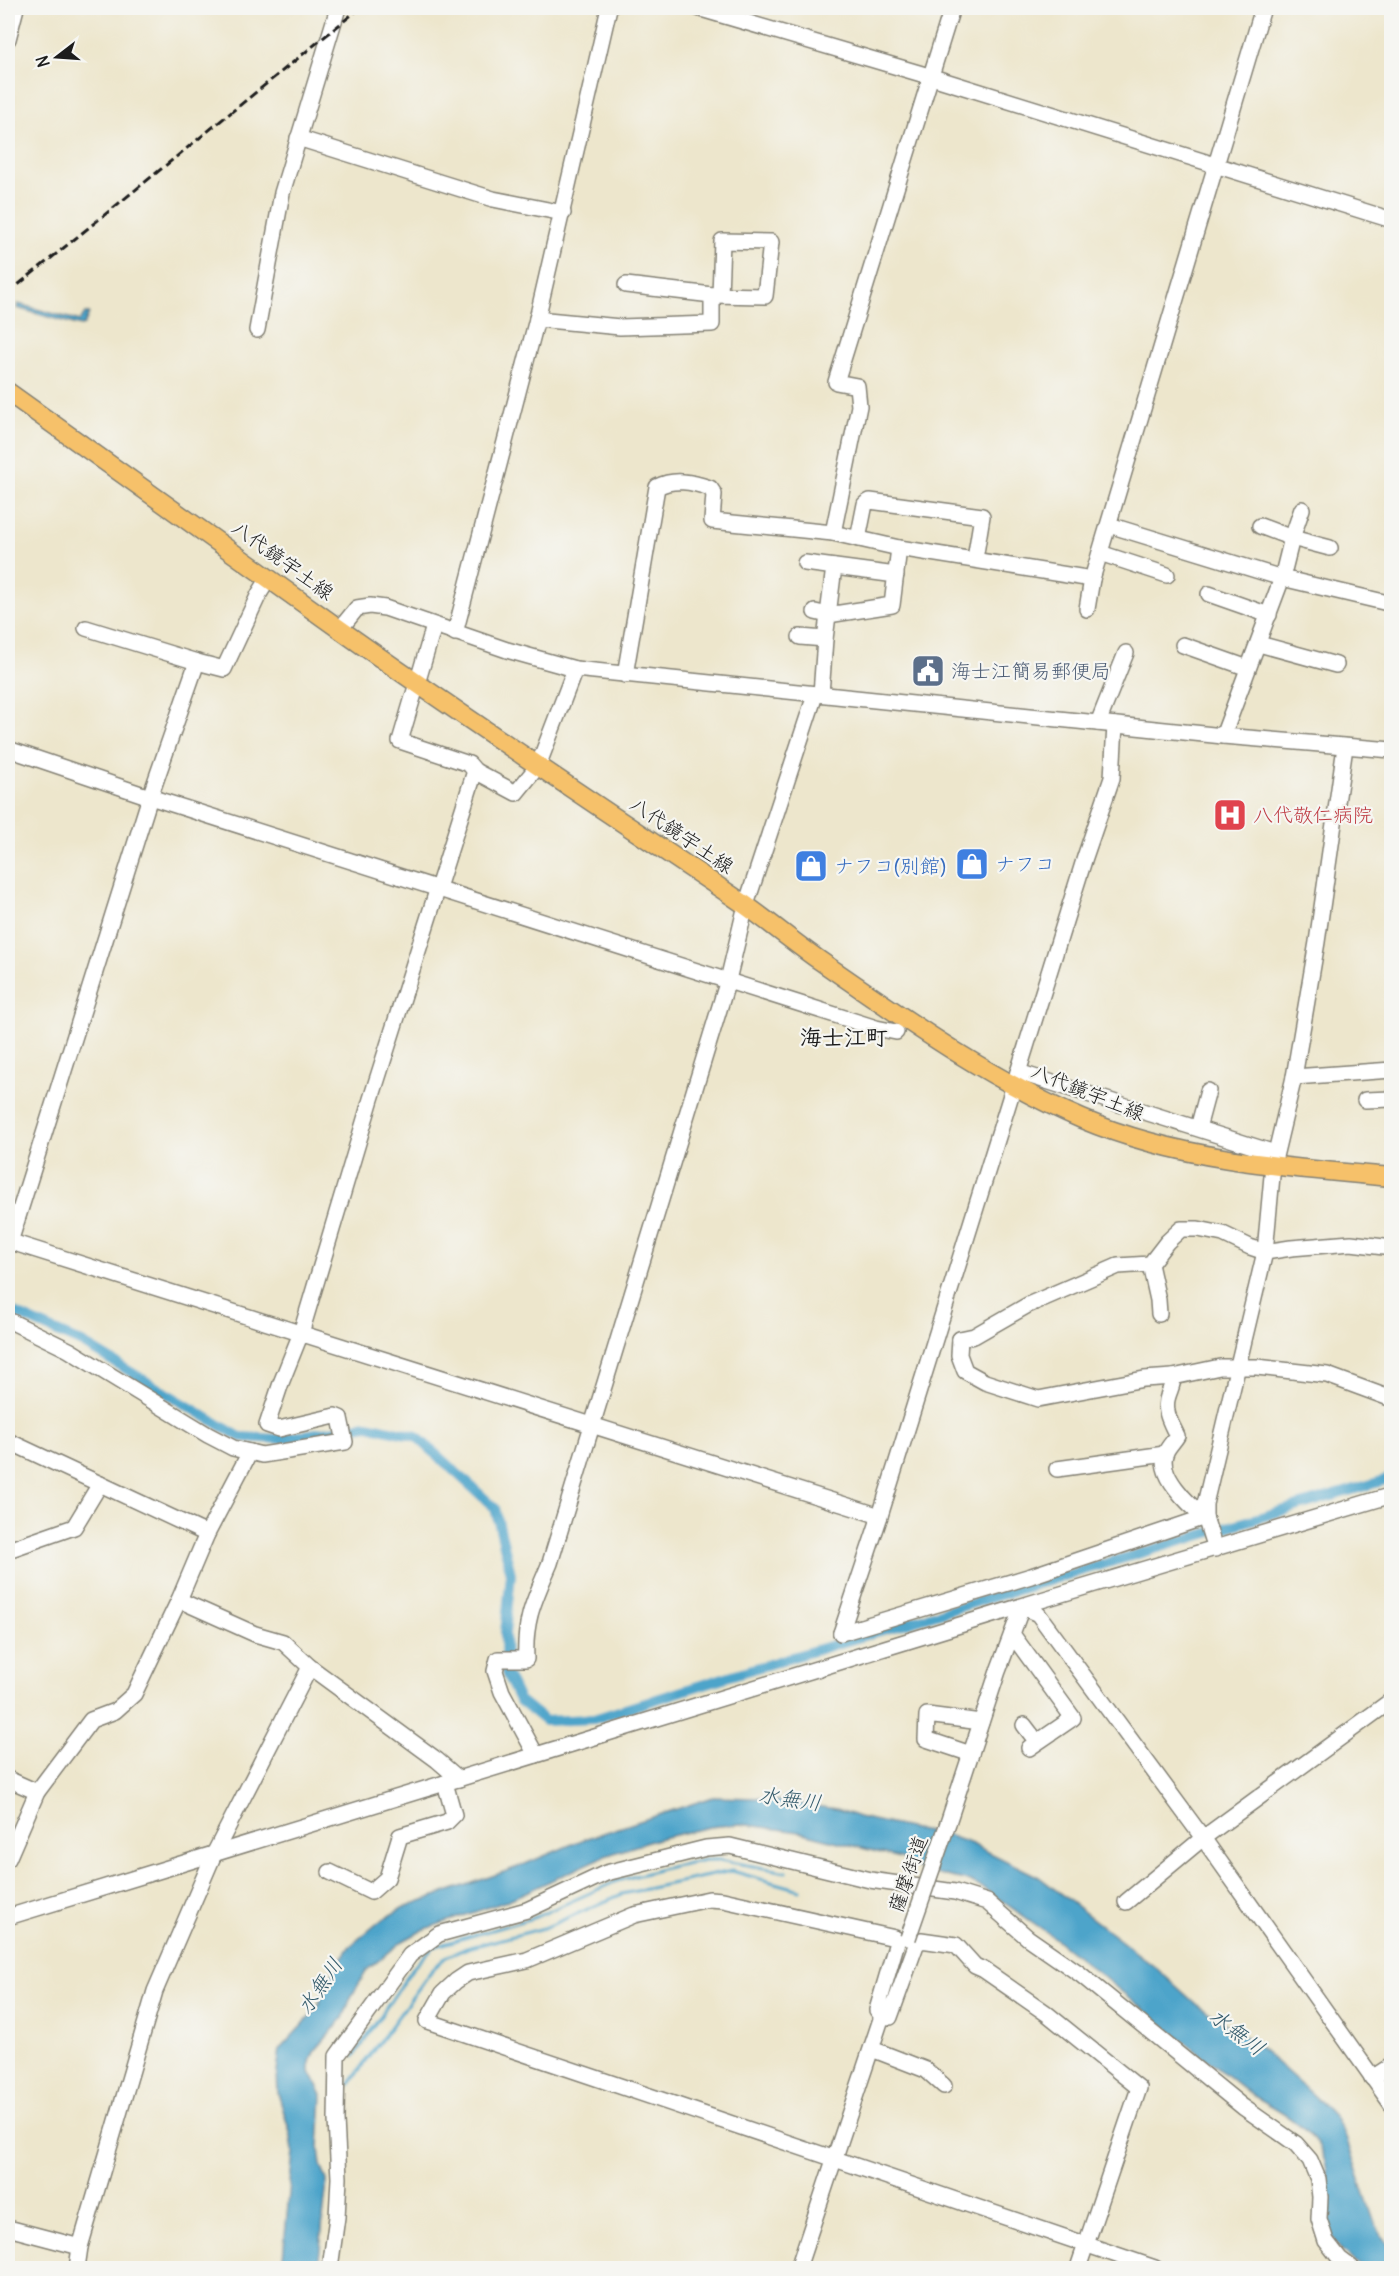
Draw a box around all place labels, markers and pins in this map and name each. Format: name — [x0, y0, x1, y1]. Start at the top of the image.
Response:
public building icon: 海士江簡易郵便局 — [910, 653, 946, 689]
place label: 海士江簡易郵便局 — [951, 658, 1111, 683]
hospital icon: 八代敬仁病院 — [1212, 797, 1248, 833]
place label: 八代敬仁病院 — [1253, 802, 1373, 827]
shop icon: ナフコ — [954, 846, 990, 882]
shop icon: ナフコ(別館) — [793, 848, 829, 884]
place label: ナフコ — [995, 851, 1055, 876]
place label: ナフコ(別館) — [834, 853, 946, 878]

